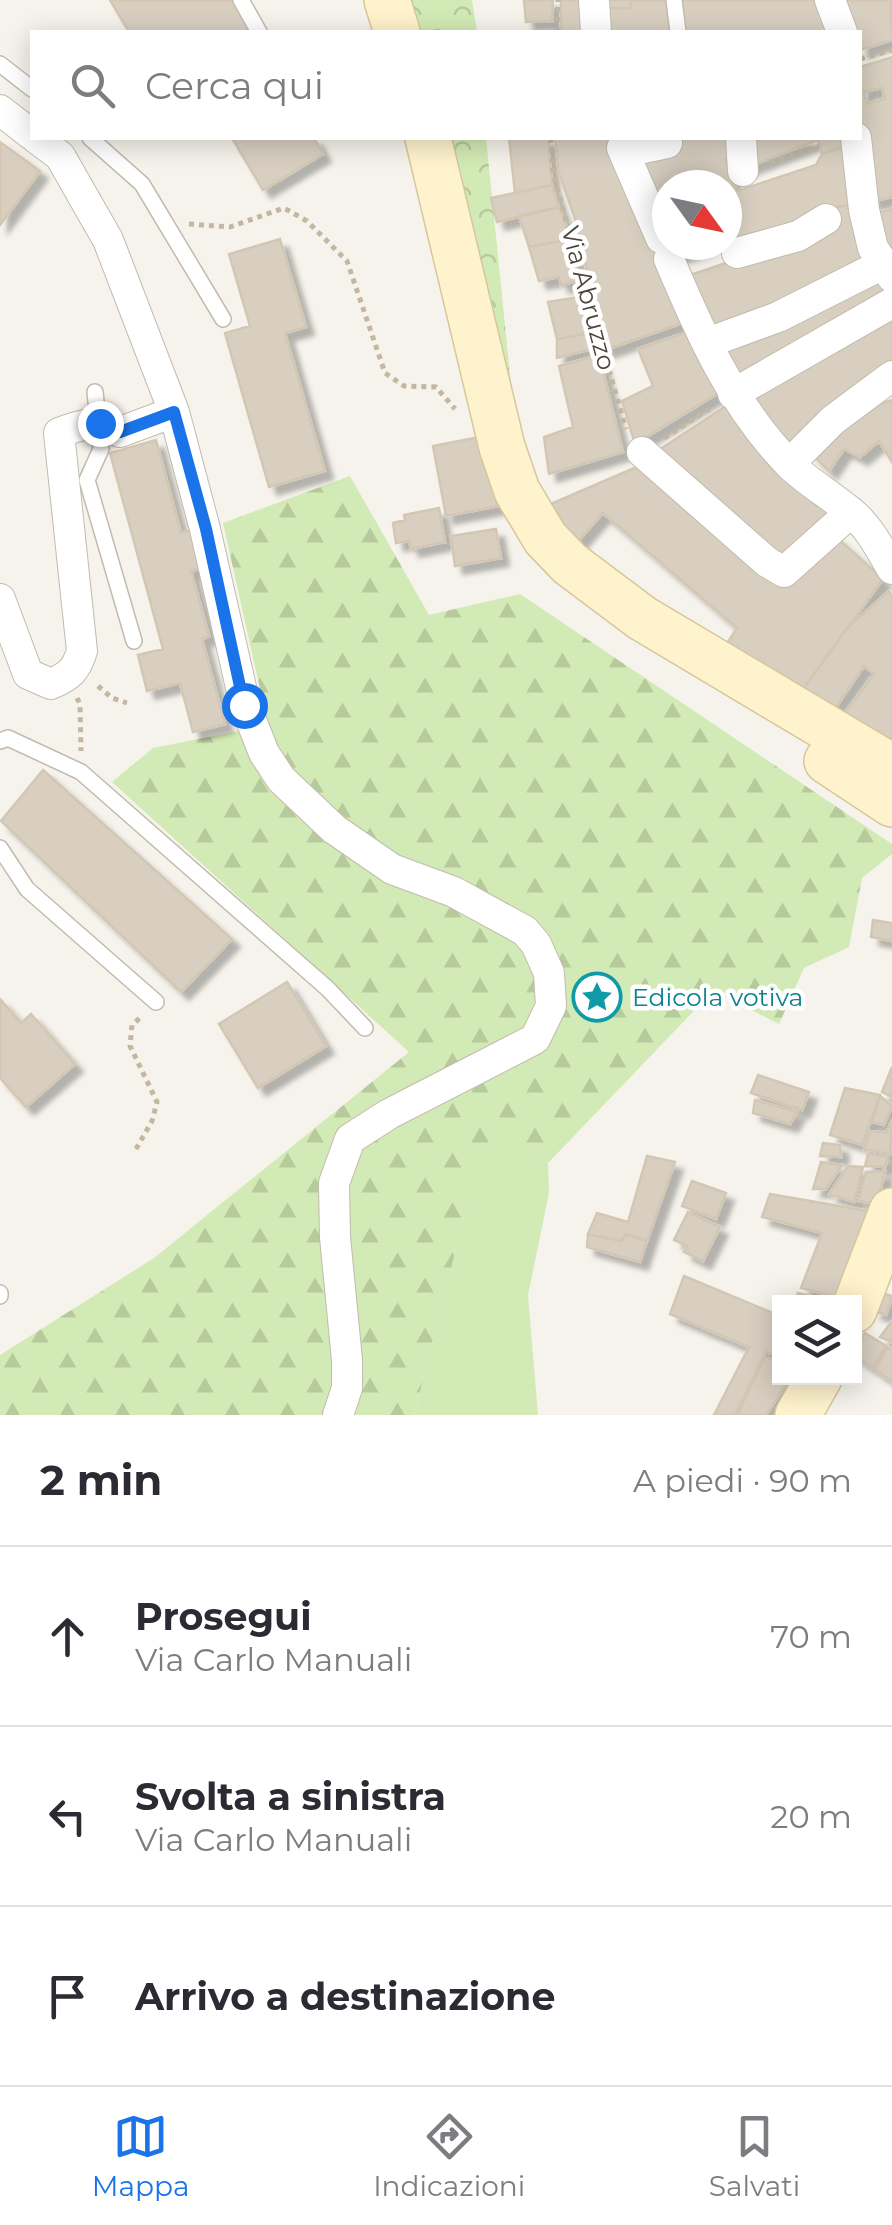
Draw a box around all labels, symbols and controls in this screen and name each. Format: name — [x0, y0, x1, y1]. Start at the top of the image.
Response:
search box — [30, 30, 862, 140]
icon: search — [65, 58, 120, 113]
text: Cerca qui — [145, 62, 324, 109]
north arrow — [652, 170, 742, 260]
street label: Via Abruzzo — [555, 223, 623, 373]
route end — [78, 401, 124, 447]
route start — [222, 683, 268, 729]
place icon: Edicola votiva — [571, 971, 623, 1023]
place label: Edicola votiva — [632, 982, 803, 1012]
map controls — [772, 1295, 862, 1385]
button: layers — [772, 1295, 862, 1385]
text: 2 min — [40, 1454, 162, 1506]
text: A piedi · 90 m — [633, 1461, 852, 1500]
text: Prosegui — [135, 1593, 312, 1640]
icon: ahead — [40, 1609, 95, 1664]
text: 70 m — [770, 1617, 852, 1656]
text: Via Carlo Manuali — [135, 1640, 412, 1679]
text: Svolta a sinistra — [135, 1773, 446, 1820]
icon: left — [40, 1789, 95, 1844]
text: 20 m — [770, 1797, 852, 1836]
text: Via Carlo Manuali — [135, 1820, 412, 1859]
icon: arrive — [40, 1969, 95, 2024]
text: Arrivo a destinazione — [135, 1973, 556, 2020]
tab: Mappa — [92, 2109, 189, 2203]
tab: Indicazioni — [373, 2109, 525, 2203]
tab: Salvati — [709, 2109, 800, 2203]

